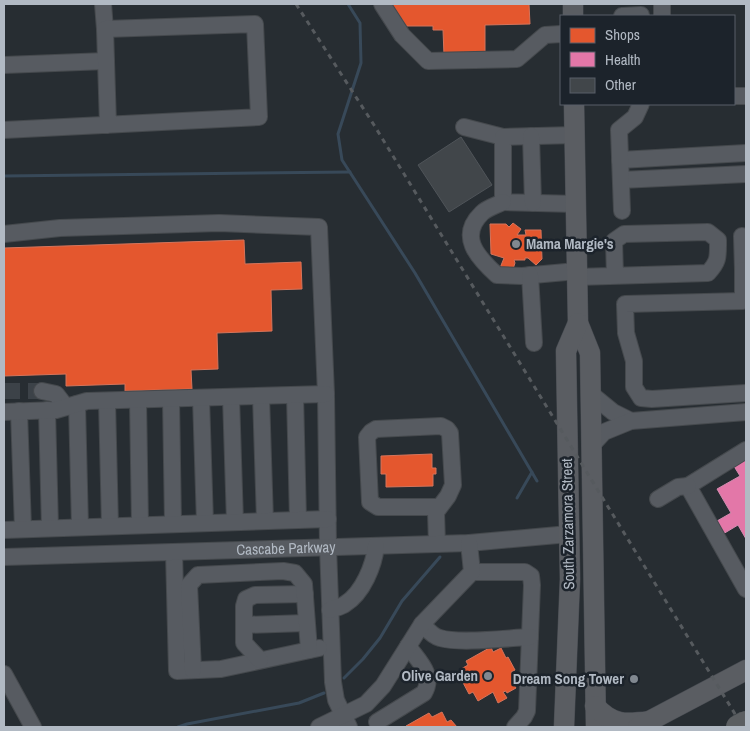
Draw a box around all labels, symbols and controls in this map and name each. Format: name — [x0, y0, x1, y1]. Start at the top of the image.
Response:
legend — [560, 15, 735, 105]
text: Shops — [605, 24, 640, 45]
text: Health — [605, 49, 641, 70]
text: Other — [605, 74, 636, 95]
place label: Mama Margie's — [526, 233, 614, 254]
marker: Mama Margie's — [510, 238, 522, 250]
street label: South Zarzamora Street — [556, 458, 579, 590]
street label: Cascabe Parkway — [236, 536, 337, 560]
place label: Olive Garden — [401, 665, 478, 686]
place label: Dream Song Tower — [513, 668, 624, 689]
marker: Olive Garden — [482, 670, 494, 682]
marker: Dream Song Tower — [628, 673, 640, 685]

